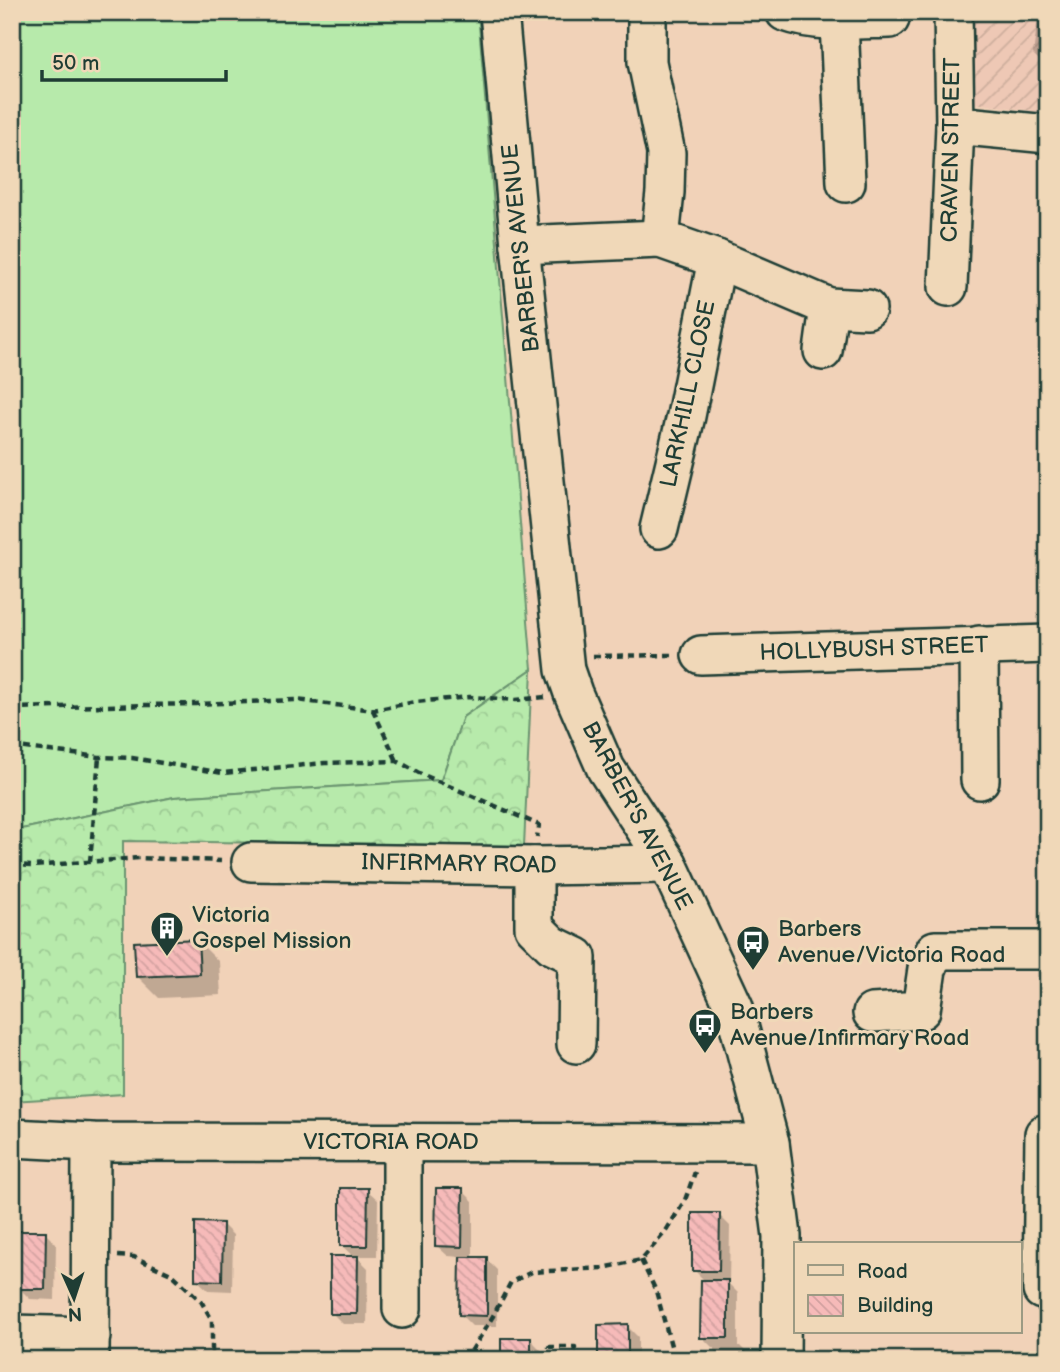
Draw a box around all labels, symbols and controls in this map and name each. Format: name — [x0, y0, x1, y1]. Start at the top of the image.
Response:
scale bar — [42, 38, 226, 82]
text: 50 m — [52, 51, 99, 76]
street label: CRAVEN STREET — [935, 57, 967, 243]
street label: BARBER'S AVENUE — [496, 142, 546, 354]
street label: LARKHILL CLOSE — [655, 298, 721, 490]
street label: HOLLYBUSH STREET — [759, 631, 989, 667]
street label: BARBER'S AVENUE — [575, 717, 699, 915]
street label: INFIRMARY ROAD — [361, 848, 557, 880]
place label: Victoria Gospel Mission — [192, 901, 351, 955]
building icon: Victoria Gospel Mission — [148, 909, 186, 958]
place label: Barbers Avenue/Victoria Road — [778, 915, 1005, 969]
bus stop icon: Barbers Avenue/Victoria Road — [734, 923, 772, 972]
place label: Barbers Avenue/Infirmary Road — [730, 998, 969, 1052]
bus stop icon: Barbers Avenue/Infirmary Road — [686, 1006, 724, 1055]
street label: VICTORIA ROAD — [303, 1128, 479, 1156]
legend — [794, 1242, 1021, 1334]
text: Road — [857, 1259, 908, 1284]
north arrow — [38, 1264, 108, 1334]
text: Building — [857, 1293, 933, 1318]
text: N — [67, 1302, 83, 1325]

